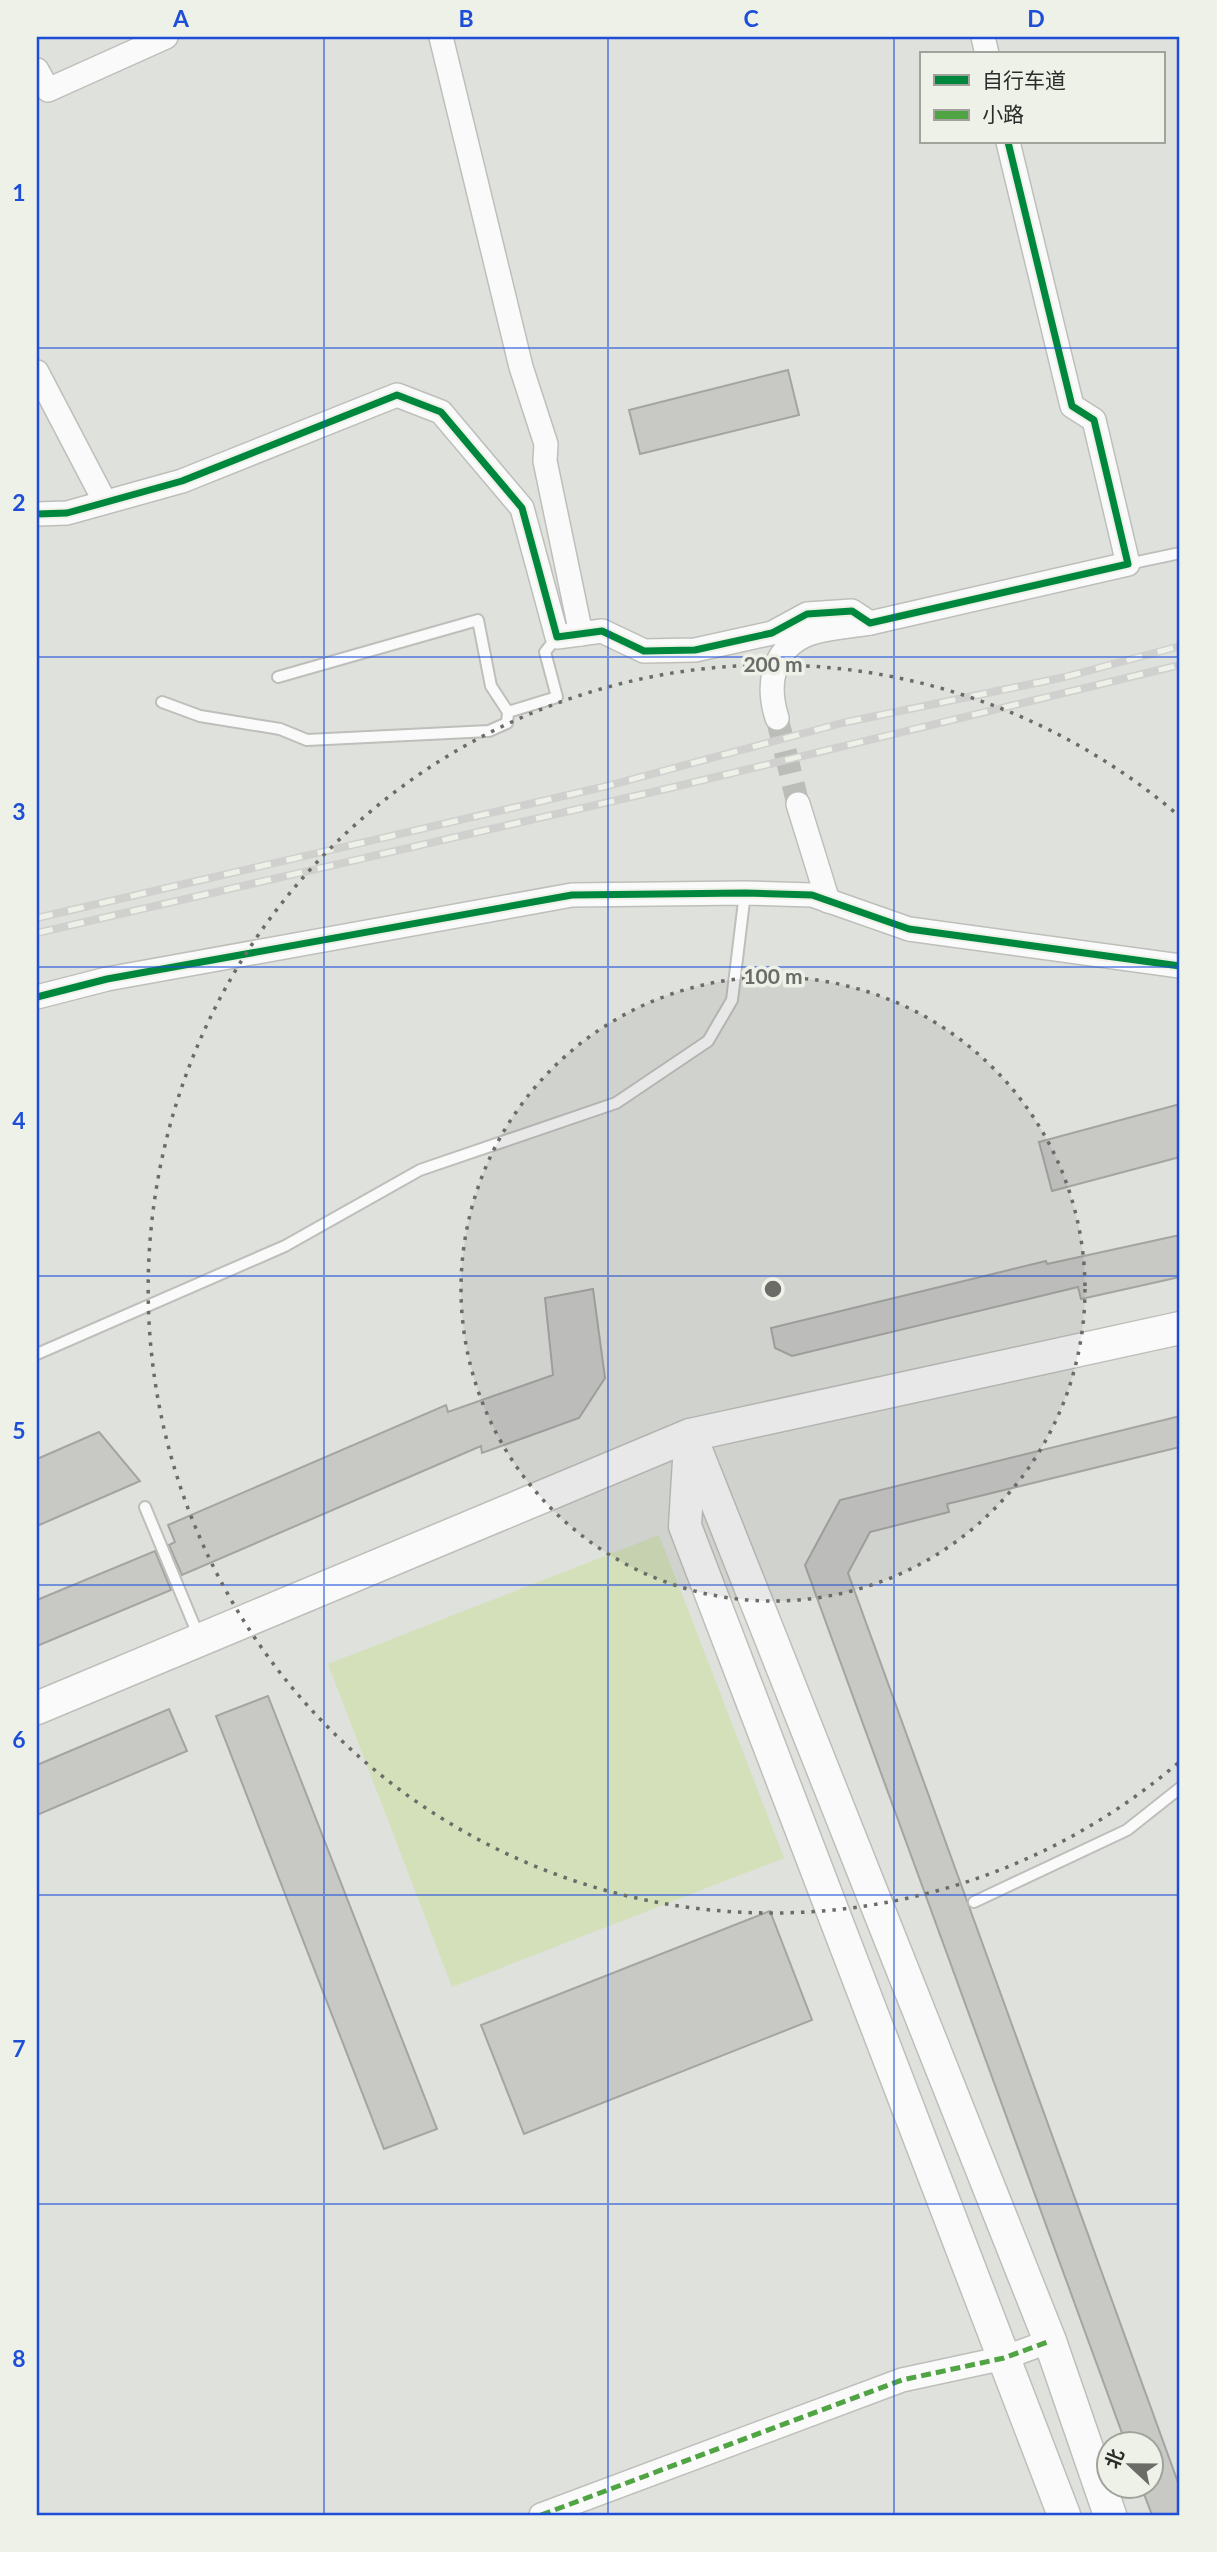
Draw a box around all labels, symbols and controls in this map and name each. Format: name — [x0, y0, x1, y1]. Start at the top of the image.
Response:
text: A — [172, 4, 190, 32]
text: B — [458, 4, 474, 32]
text: C — [743, 4, 759, 32]
text: D — [1027, 4, 1045, 32]
legend — [920, 52, 1164, 144]
text: 自行车道 — [982, 67, 1066, 92]
text: 小路 — [982, 101, 1024, 126]
text: 1 — [12, 178, 26, 206]
text: 2 — [12, 488, 26, 516]
text: 200 m — [743, 651, 803, 676]
text: 3 — [12, 797, 26, 825]
text: 100 m — [743, 963, 803, 988]
text: 4 — [12, 1106, 26, 1134]
centre of rings — [761, 1277, 785, 1301]
text: 5 — [12, 1416, 26, 1444]
text: 6 — [12, 1725, 26, 1753]
text: 7 — [12, 2034, 26, 2062]
text: 8 — [12, 2344, 26, 2372]
north arrow — [1094, 2430, 1164, 2500]
text: 北 — [1100, 2445, 1128, 2472]

